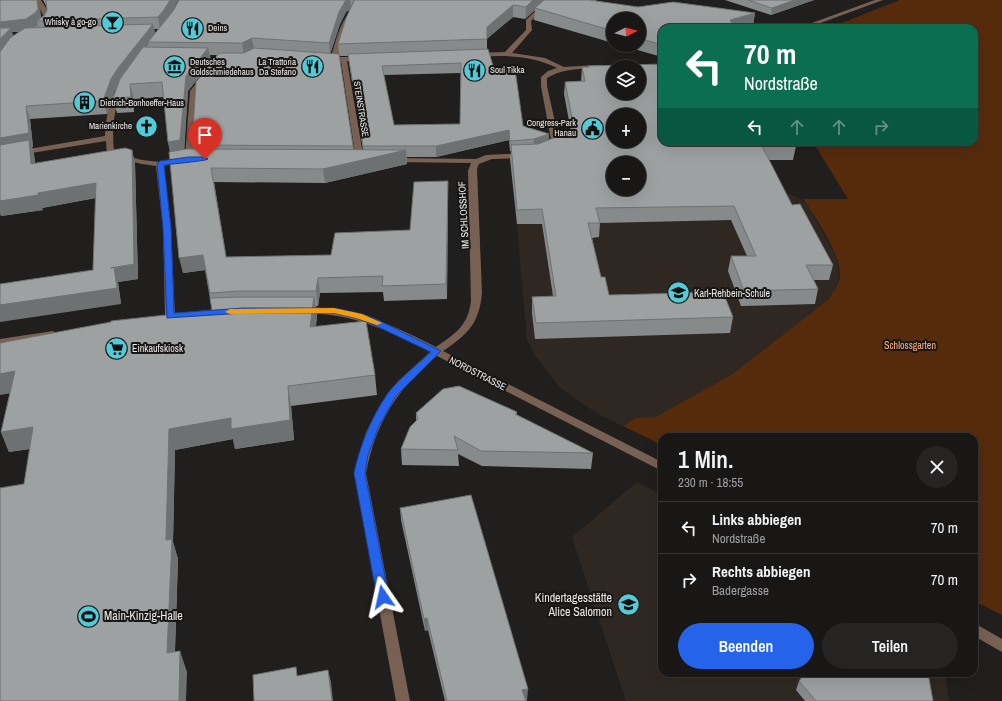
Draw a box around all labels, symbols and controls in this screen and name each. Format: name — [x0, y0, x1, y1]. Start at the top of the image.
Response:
bar icon: Whisky à go-go — [99, 9, 125, 35]
north arrow — [606, 12, 646, 52]
map controls — [606, 12, 646, 196]
restaurant icon: Deins — [179, 15, 205, 41]
place label: Whisky à go-go — [45, 16, 96, 28]
place label: Deins — [208, 22, 228, 34]
text: 70 m — [744, 35, 796, 73]
icon: left — [678, 40, 730, 92]
museum icon: Deutsches Goldschmiedehaus — [161, 54, 187, 80]
restaurant icon: La Trattoria Da Stefano — [299, 54, 325, 80]
place label: Deutsches Goldschmiedehaus — [190, 56, 254, 78]
place label: La Trattoria Da Stefano — [258, 56, 296, 78]
restaurant icon: Soul Tikka — [462, 57, 488, 83]
button: layers — [606, 60, 646, 100]
place label: Soul Tikka — [490, 64, 525, 76]
text: Nordstraße — [744, 71, 818, 96]
street label: STEINSTRASSE — [351, 80, 371, 138]
building icon: Dietrich-Bonhoeffer-Haus — [72, 90, 98, 116]
place label: Dietrich-Bonhoeffer-Haus — [100, 97, 184, 109]
button: + — [606, 108, 646, 148]
church icon: Marienkirche — [134, 113, 160, 139]
public building icon: Congress-Park Hanau — [579, 115, 605, 141]
icon: left — [744, 116, 766, 138]
icon: ahead — [786, 116, 808, 138]
icon: ahead — [828, 116, 850, 138]
icon: right — [870, 116, 892, 138]
place label: Congress-Park Hanau — [527, 117, 576, 139]
pin — [188, 118, 222, 159]
place label: Marienkirche — [89, 120, 132, 132]
icon: arrive — [194, 124, 216, 146]
button: − — [606, 156, 646, 196]
street label: IM SCHLOSSHOF — [455, 181, 472, 249]
school or university icon: Karl-Rehbein-Schule — [665, 280, 691, 306]
place label: Karl-Rehbein-Schule — [694, 287, 771, 300]
supermarket icon: Einkaufskiosk — [103, 335, 129, 361]
park label: Schlossgarten — [884, 339, 936, 352]
place label: Einkaufskiosk — [132, 342, 184, 355]
street label: NORDSTRASSE — [447, 353, 509, 393]
text: 1 Min. — [678, 443, 733, 475]
button: close — [916, 446, 958, 488]
text: 230 m · 18:55 — [678, 474, 743, 491]
text: Links abbiegen — [712, 509, 802, 530]
icon: left — [678, 517, 700, 539]
text: 70 m — [931, 517, 958, 538]
text: Nordstraße — [712, 530, 765, 547]
text: Rechts abbiegen — [712, 561, 810, 582]
icon: right — [678, 569, 700, 591]
text: 70 m — [931, 569, 958, 590]
position arrow — [362, 576, 404, 618]
text: Badergasse — [712, 582, 769, 599]
place label: Kindertagesstätte Alice Salomon — [535, 590, 612, 620]
school or university icon: Kindertagesstätte Alice Salomon — [615, 592, 641, 618]
sports icon: Main-Kinzig-Halle — [75, 603, 101, 629]
place label: Main-Kinzig-Halle — [104, 608, 183, 624]
button: Beenden — [678, 623, 814, 669]
button: Teilen — [822, 623, 958, 669]

